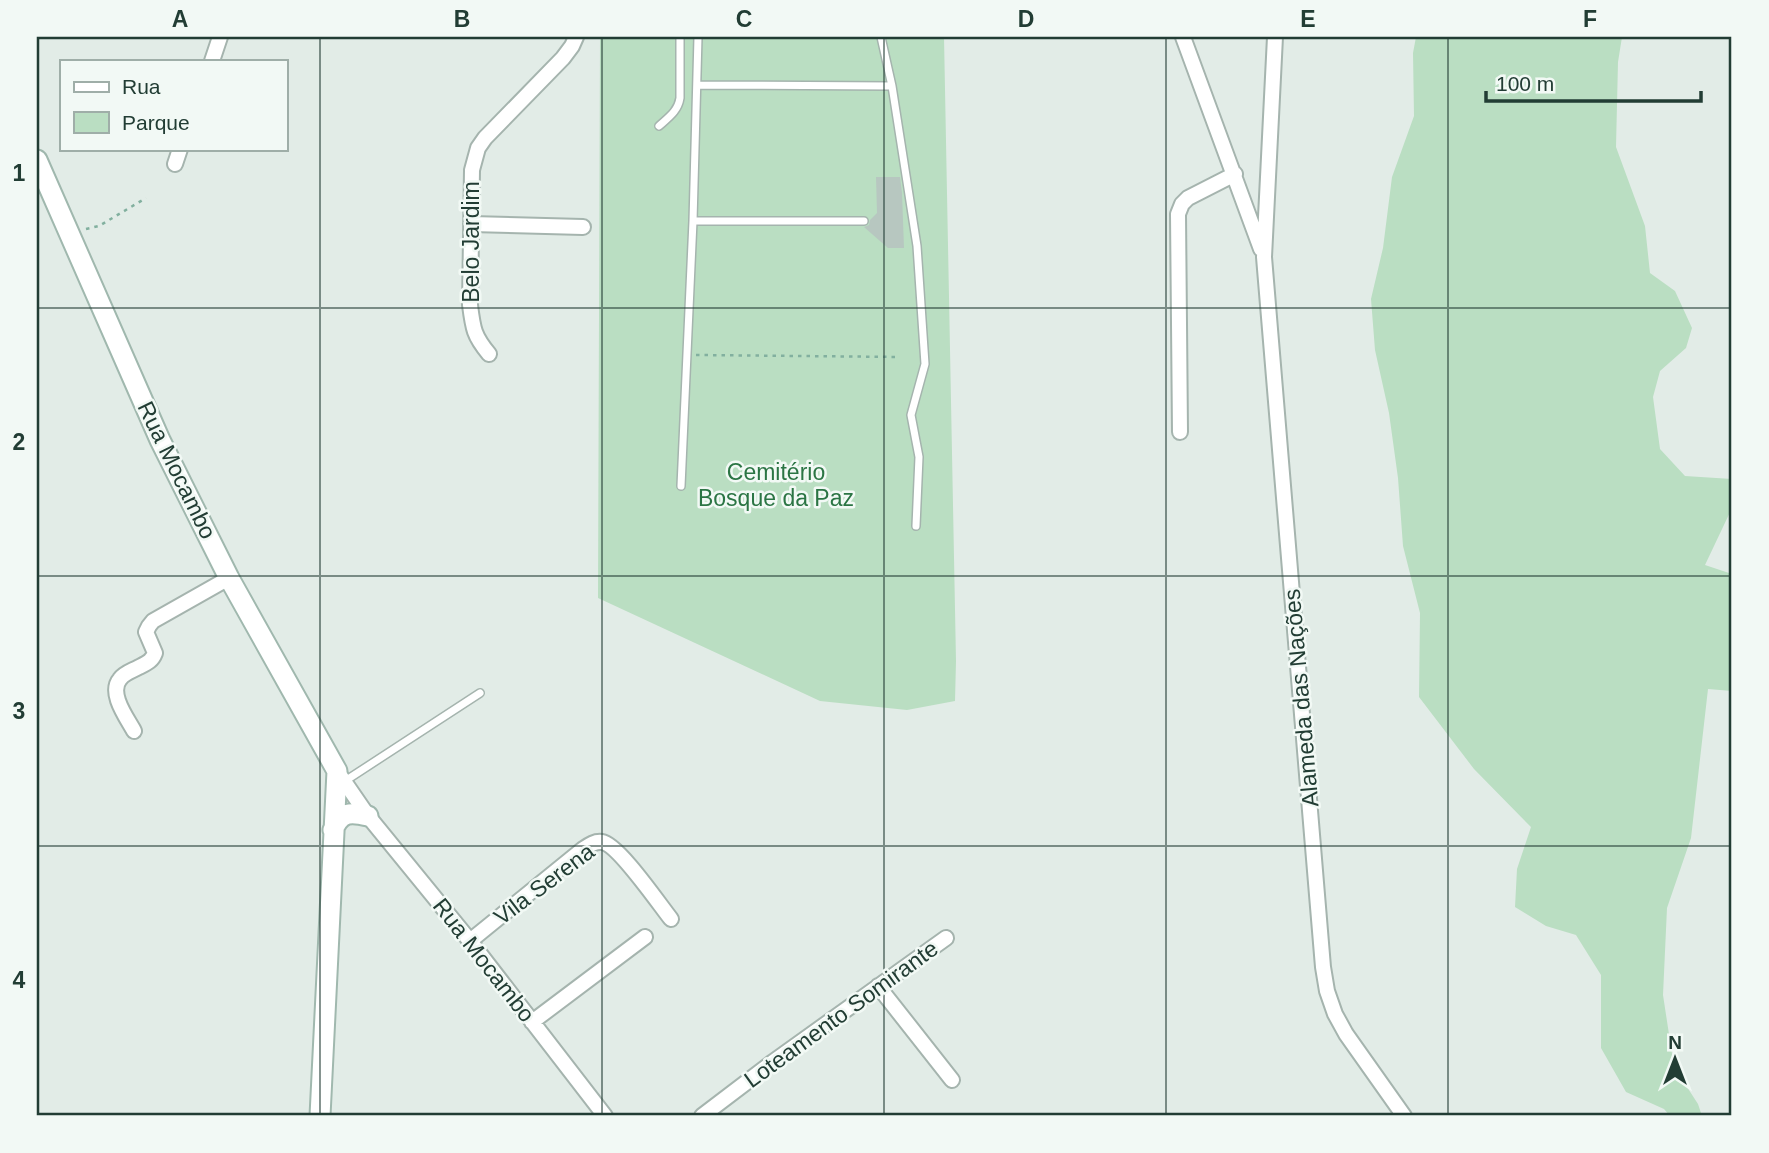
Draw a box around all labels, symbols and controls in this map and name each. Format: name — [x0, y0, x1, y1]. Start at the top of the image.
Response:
text: A — [172, 6, 188, 32]
text: B — [454, 6, 470, 32]
text: C — [736, 6, 752, 32]
text: D — [1018, 6, 1034, 32]
text: E — [1300, 6, 1316, 32]
text: F — [1583, 6, 1597, 32]
legend — [60, 60, 287, 150]
scale bar — [1486, 60, 1701, 104]
text: 100 m — [1496, 72, 1554, 95]
text: Rua — [122, 75, 161, 98]
text: Parque — [122, 111, 190, 134]
text: 1 — [13, 160, 26, 186]
street label: Belo Jardim — [458, 181, 484, 303]
street label: Rua Mocambo — [133, 397, 221, 543]
text: 2 — [13, 429, 25, 455]
park label: Cemitério Bosque da Paz — [698, 459, 854, 511]
street label: Alameda das Nações — [1279, 588, 1323, 808]
text: 3 — [13, 698, 25, 724]
street label: Vila Serena — [489, 838, 599, 930]
street label: Rua Mocambo — [428, 893, 540, 1027]
street label: Loteamento Somirante — [739, 935, 943, 1093]
text: 4 — [13, 967, 26, 993]
north arrow — [1640, 1024, 1710, 1094]
text: N — [1668, 1032, 1682, 1053]

